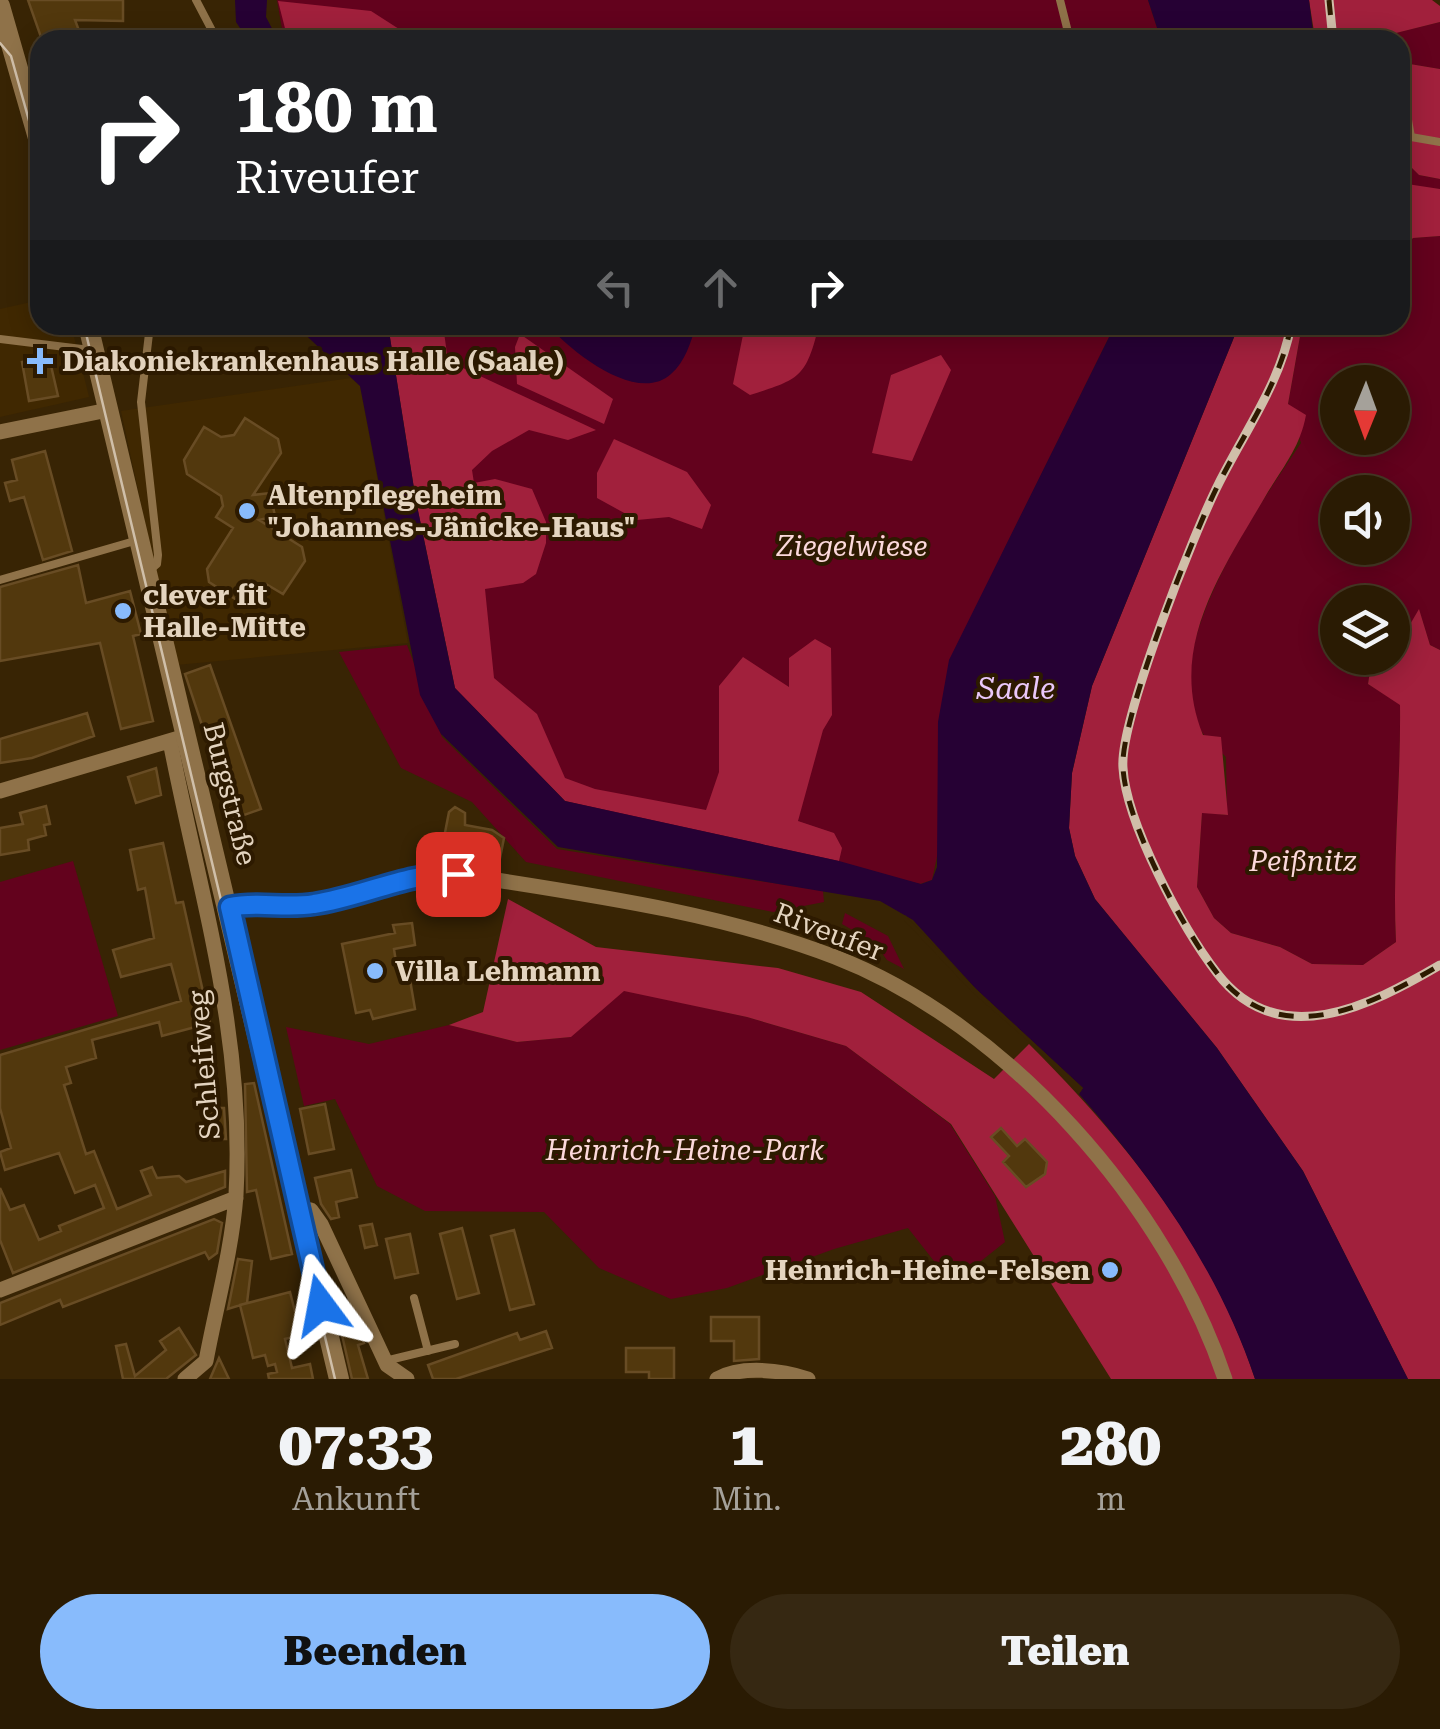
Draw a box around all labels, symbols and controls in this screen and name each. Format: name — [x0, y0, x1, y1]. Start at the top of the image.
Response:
text: 180 m — [235, 67, 438, 149]
icon: right — [70, 70, 200, 200]
text: Riveufer — [235, 151, 419, 204]
icon: left — [588, 260, 643, 315]
icon: ahead — [693, 260, 748, 315]
icon: right — [798, 260, 853, 315]
place label: Diakoniekrankenhaus Halle (Saale) — [62, 345, 564, 378]
marker: Diakoniekrankenhaus Halle (Saale) — [27, 348, 53, 374]
north arrow — [1320, 365, 1410, 455]
map controls — [1320, 365, 1410, 675]
button: sound — [1320, 475, 1410, 565]
place label: Altenpflegeheim "Johannes-Jänicke-Haus" — [267, 479, 635, 544]
marker: Altenpflegeheim "Johannes-Jänicke-Haus" — [236, 500, 258, 522]
park label: Ziegelwiese — [776, 530, 927, 563]
place label: clever fit Halle-Mitte — [143, 579, 306, 644]
button: layers — [1320, 585, 1410, 675]
marker: clever fit Halle-Mitte — [112, 600, 134, 622]
water label: Saale — [976, 671, 1055, 706]
street label: Burgstraße — [196, 719, 264, 869]
pin — [416, 832, 501, 917]
park label: Peißnitz — [1248, 845, 1357, 878]
icon: arrive — [431, 847, 486, 902]
street label: Riveufer — [770, 896, 888, 968]
place label: Villa Lehmann — [395, 955, 601, 988]
marker: Villa Lehmann — [364, 960, 386, 982]
street label: Schleifweg — [181, 989, 227, 1141]
park label: Heinrich-Heine-Park — [545, 1134, 825, 1167]
position arrow — [269, 1253, 373, 1357]
place label: Heinrich-Heine-Felsen — [765, 1254, 1090, 1287]
marker: Heinrich-Heine-Felsen — [1099, 1259, 1121, 1281]
text: 07:33 — [279, 1409, 433, 1480]
text: 1 — [730, 1409, 764, 1480]
text: 280 — [1060, 1409, 1161, 1480]
text: Ankunft — [292, 1480, 420, 1518]
text: Min. — [712, 1480, 782, 1518]
text: m — [1096, 1480, 1125, 1518]
button: Beenden — [40, 1594, 710, 1709]
button: Teilen — [730, 1594, 1400, 1709]

